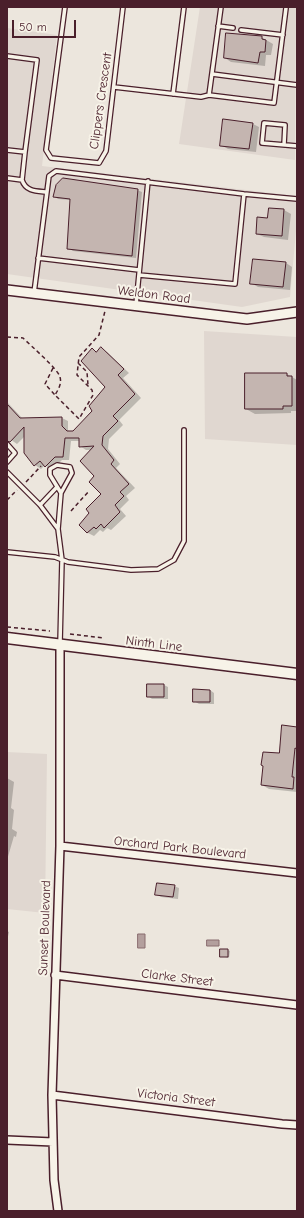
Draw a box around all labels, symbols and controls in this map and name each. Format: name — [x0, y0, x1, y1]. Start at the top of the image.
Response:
scale bar — [14, 12, 78, 38]
text: 50 m — [19, 20, 47, 34]
street label: Clippers Crescent — [86, 52, 116, 150]
street label: Weldon Road — [117, 283, 191, 307]
street label: Ninth Line — [125, 633, 183, 655]
street label: Orchard Park Boulevard — [113, 833, 247, 863]
street label: Sunset Boulevard — [36, 880, 54, 976]
street label: Clarke Street — [140, 966, 214, 990]
street label: Victoria Street — [136, 1085, 216, 1111]

